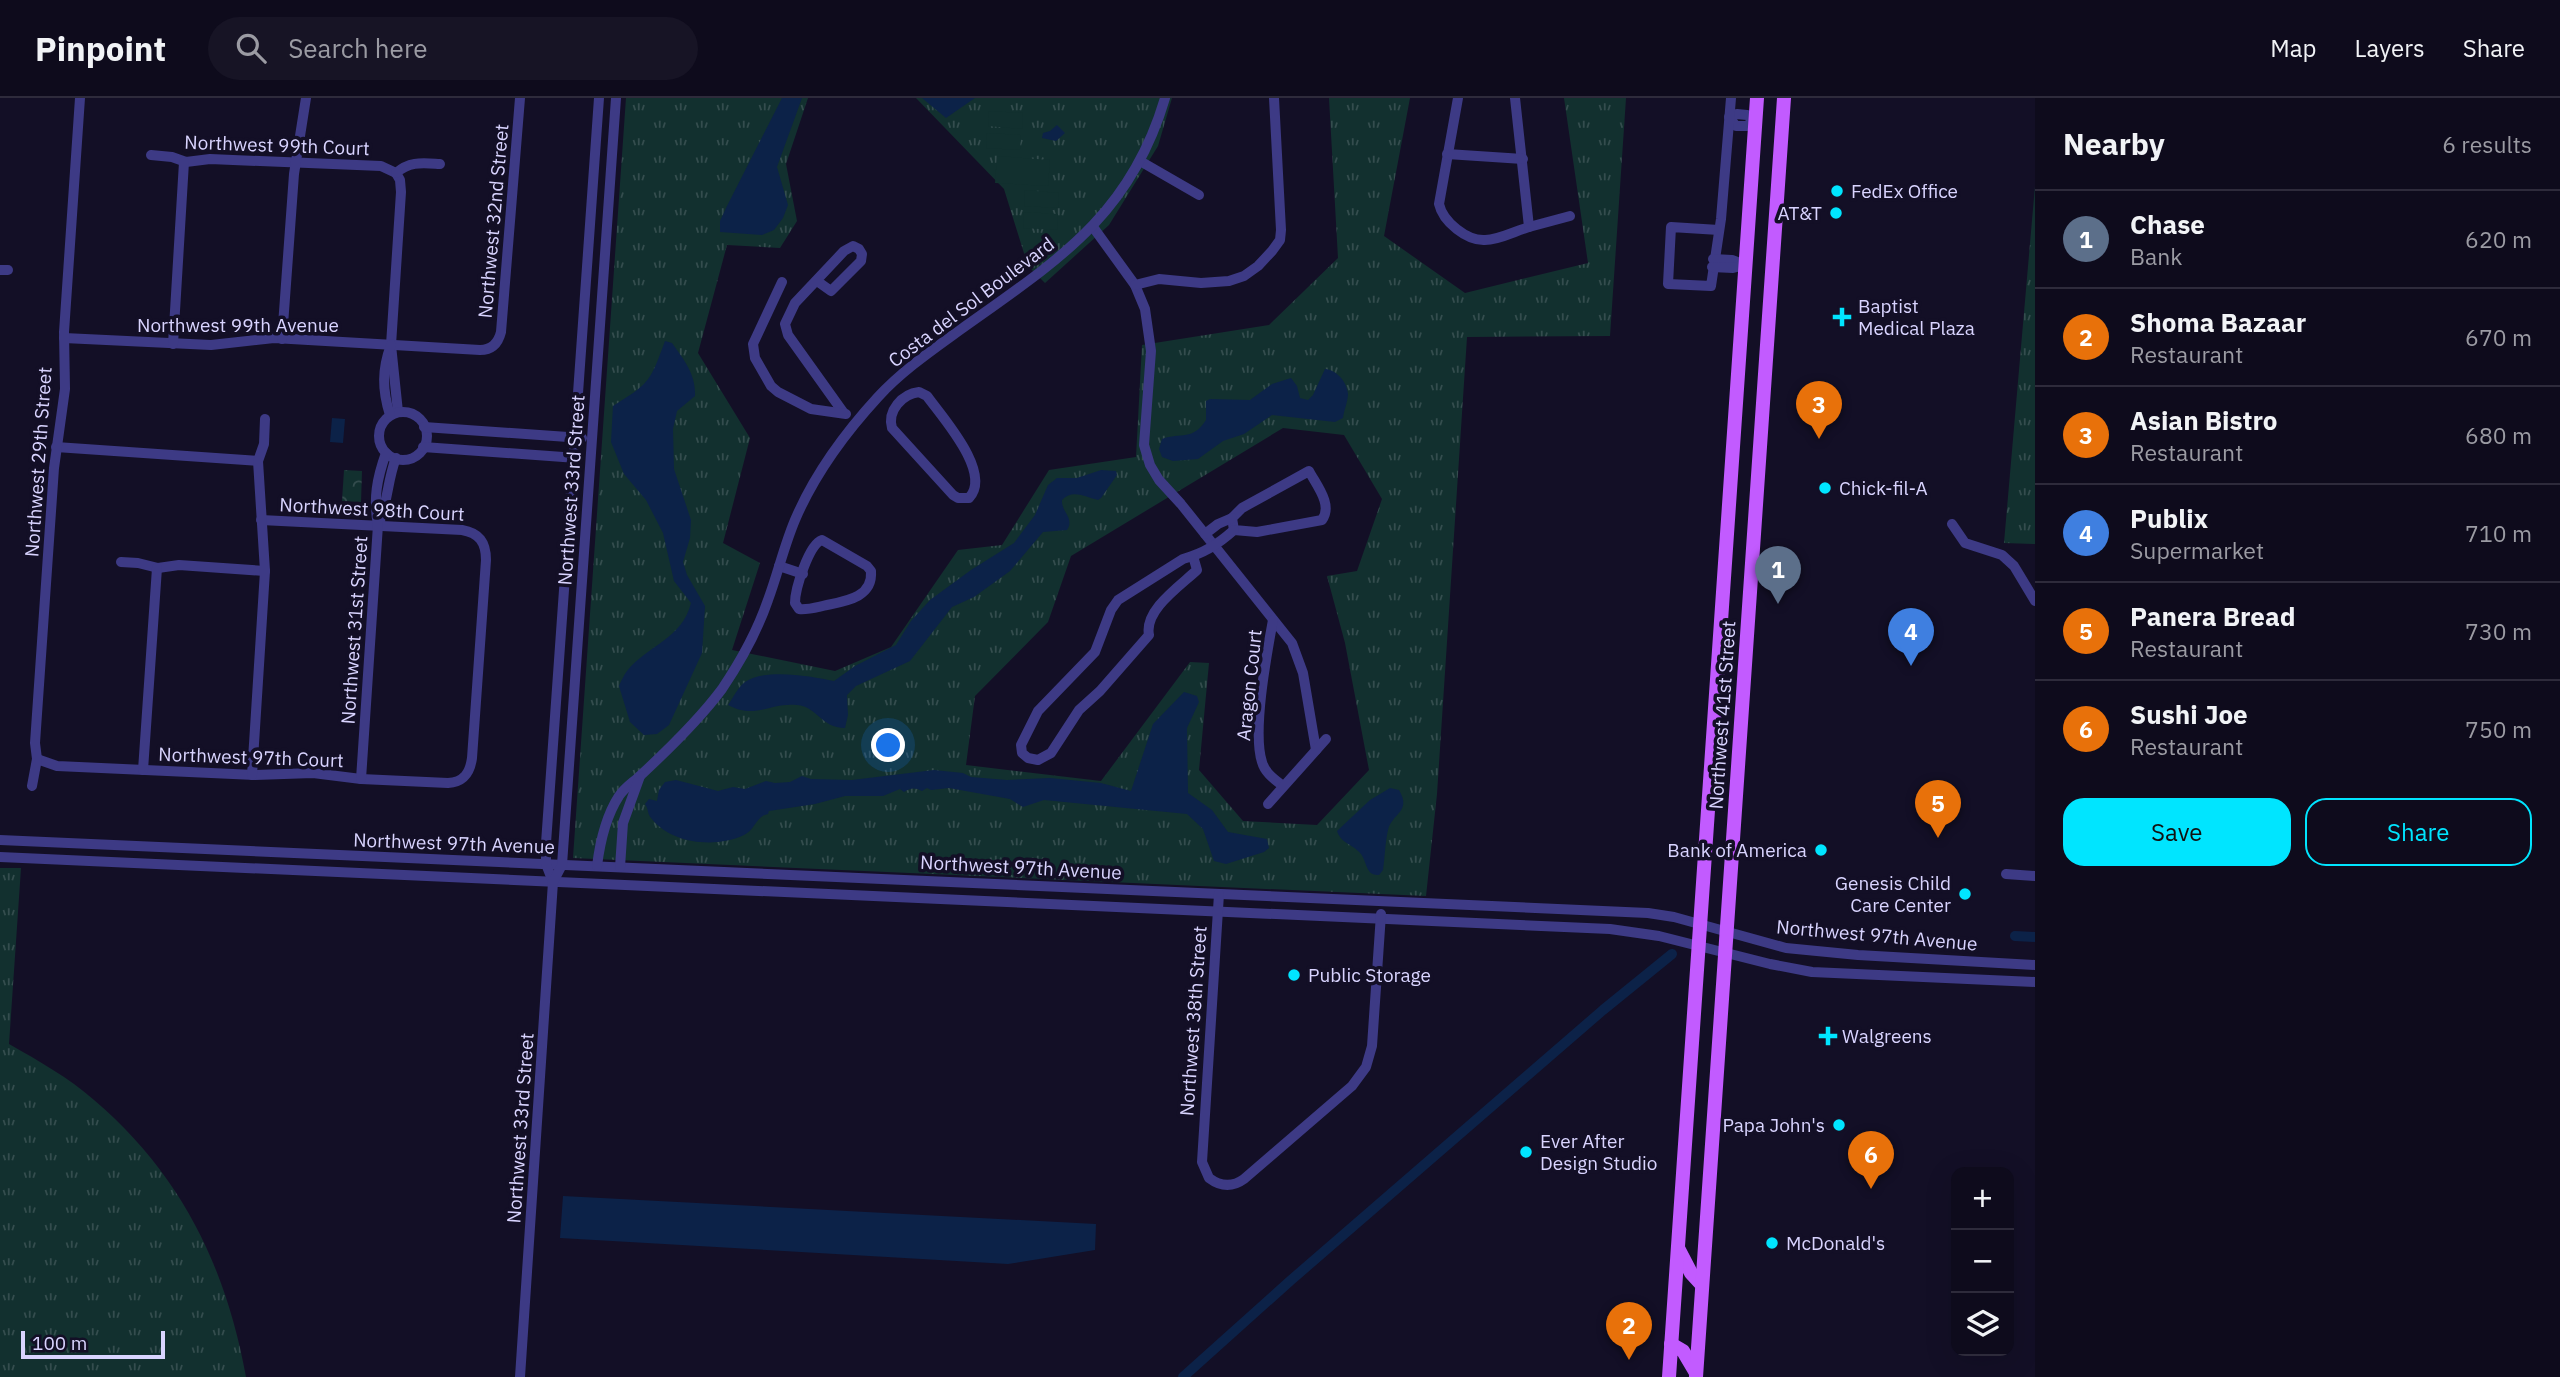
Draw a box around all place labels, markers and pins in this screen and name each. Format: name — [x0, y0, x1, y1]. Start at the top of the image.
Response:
place label: FedEx Office — [1851, 179, 1958, 203]
marker: FedEx Office — [1829, 183, 1845, 199]
place label: AT&T — [1778, 201, 1822, 225]
marker: AT&T — [1828, 205, 1844, 221]
place label: Baptist Medical Plaza — [1858, 294, 1975, 340]
marker: Baptist Medical Plaza — [1832, 307, 1852, 327]
pin: 3 — [1796, 381, 1842, 439]
place label: Chick-fil-A — [1839, 476, 1928, 500]
marker: Chick-fil-A — [1817, 480, 1833, 496]
pin: 1 — [1755, 546, 1801, 604]
pin: 4 — [1888, 608, 1934, 666]
pin: 5 — [1915, 780, 1961, 838]
place label: Bank of America — [1667, 838, 1807, 862]
marker: Bank of America — [1813, 842, 1829, 858]
place label: Genesis Child Care Center — [1835, 871, 1951, 917]
marker: Genesis Child Care Center — [1957, 886, 1973, 902]
place label: Public Storage — [1308, 963, 1431, 987]
marker: Public Storage — [1286, 967, 1302, 983]
place label: Walgreens — [1842, 1024, 1932, 1048]
marker: Walgreens — [1820, 1028, 1836, 1044]
place label: Papa John's — [1722, 1113, 1825, 1137]
marker: Papa John's — [1831, 1117, 1847, 1133]
place label: Ever After Design Studio — [1540, 1129, 1657, 1175]
pin: 6 — [1848, 1131, 1894, 1189]
marker: Ever After Design Studio — [1518, 1144, 1534, 1160]
place label: McDonald's — [1786, 1231, 1885, 1255]
marker: McDonald's — [1764, 1235, 1780, 1251]
pin: 2 — [1606, 1302, 1652, 1360]

